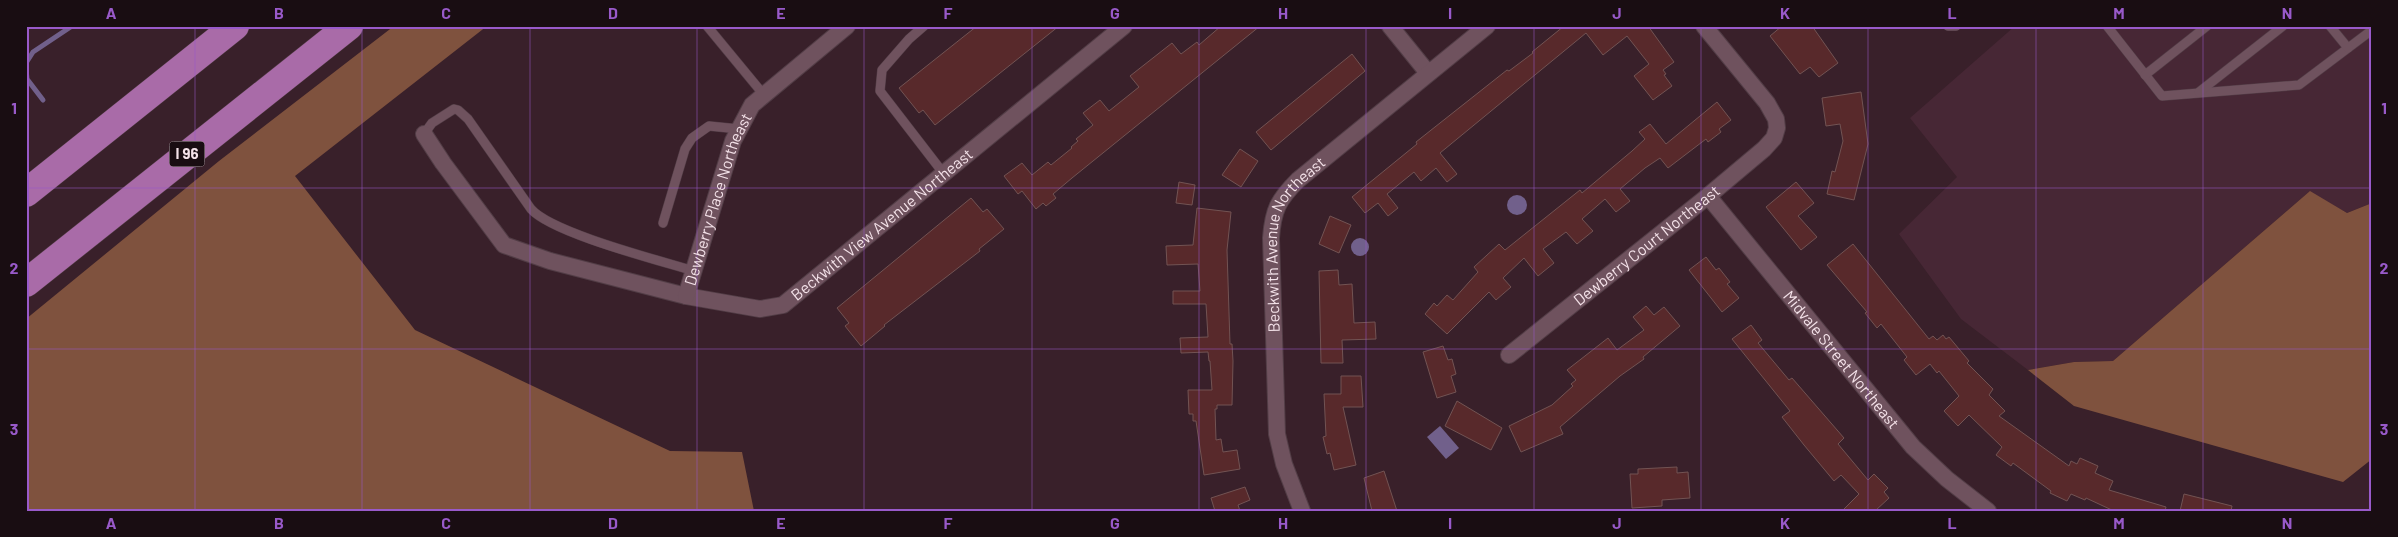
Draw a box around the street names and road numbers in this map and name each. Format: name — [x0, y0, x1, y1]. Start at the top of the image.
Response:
street label: Dewberry Place Northeast — [680, 109, 755, 288]
road number: I 96 — [170, 142, 204, 166]
street label: Beckwith View Avenue Northeast — [787, 144, 976, 304]
street label: Beckwith Avenue Northeast — [1261, 152, 1328, 333]
street label: Dewberry Court Northeast — [1569, 180, 1723, 309]
street label: Midvale Street Northeast — [1780, 286, 1904, 432]

